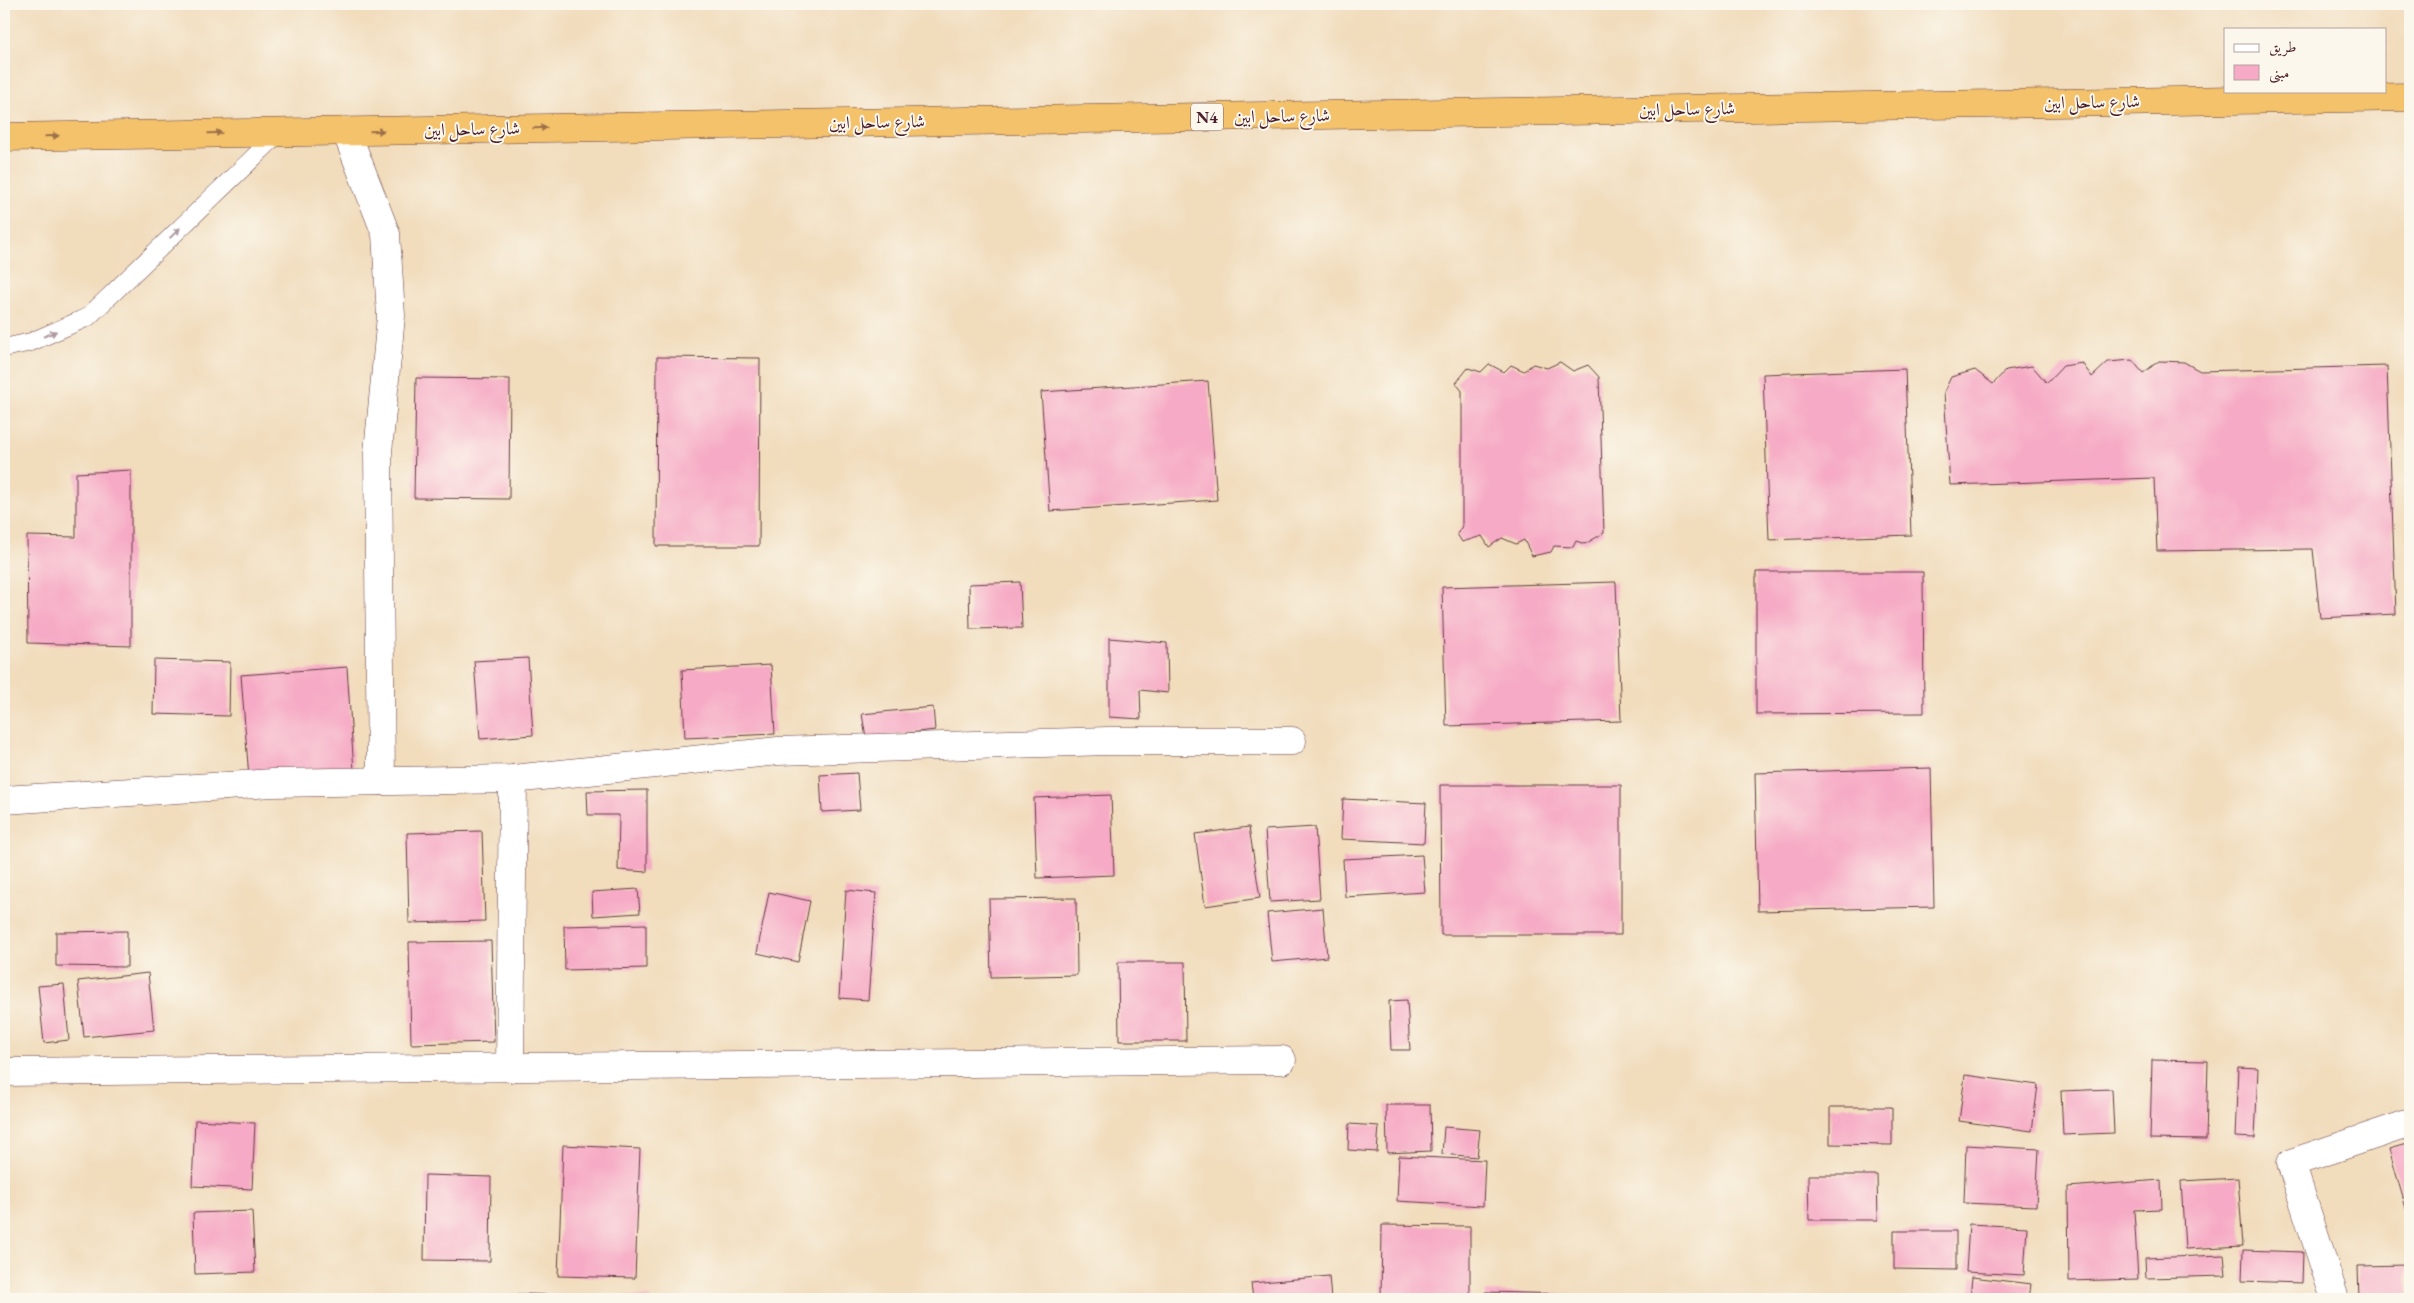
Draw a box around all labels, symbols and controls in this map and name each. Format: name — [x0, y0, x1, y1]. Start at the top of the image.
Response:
legend — [2224, 28, 2386, 92]
text: طريق — [2269, 37, 2296, 57]
text: مبنى — [2269, 63, 2289, 84]
street label: شارع ساحل ابين — [2044, 89, 2140, 118]
street label: شارع ساحل ابين — [1639, 96, 1735, 125]
street label: شارع ساحل ابين — [1234, 103, 1330, 132]
road number: N4 — [1191, 104, 1223, 130]
street label: شارع ساحل ابين — [829, 109, 925, 138]
street label: شارع ساحل ابين — [424, 116, 520, 145]
one-way arrow — [532, 124, 548, 132]
one-way arrow — [370, 126, 386, 134]
one-way arrow — [207, 129, 223, 137]
one-way arrow — [45, 132, 61, 140]
one-way arrow — [169, 227, 181, 239]
one-way arrow — [43, 329, 57, 337]

